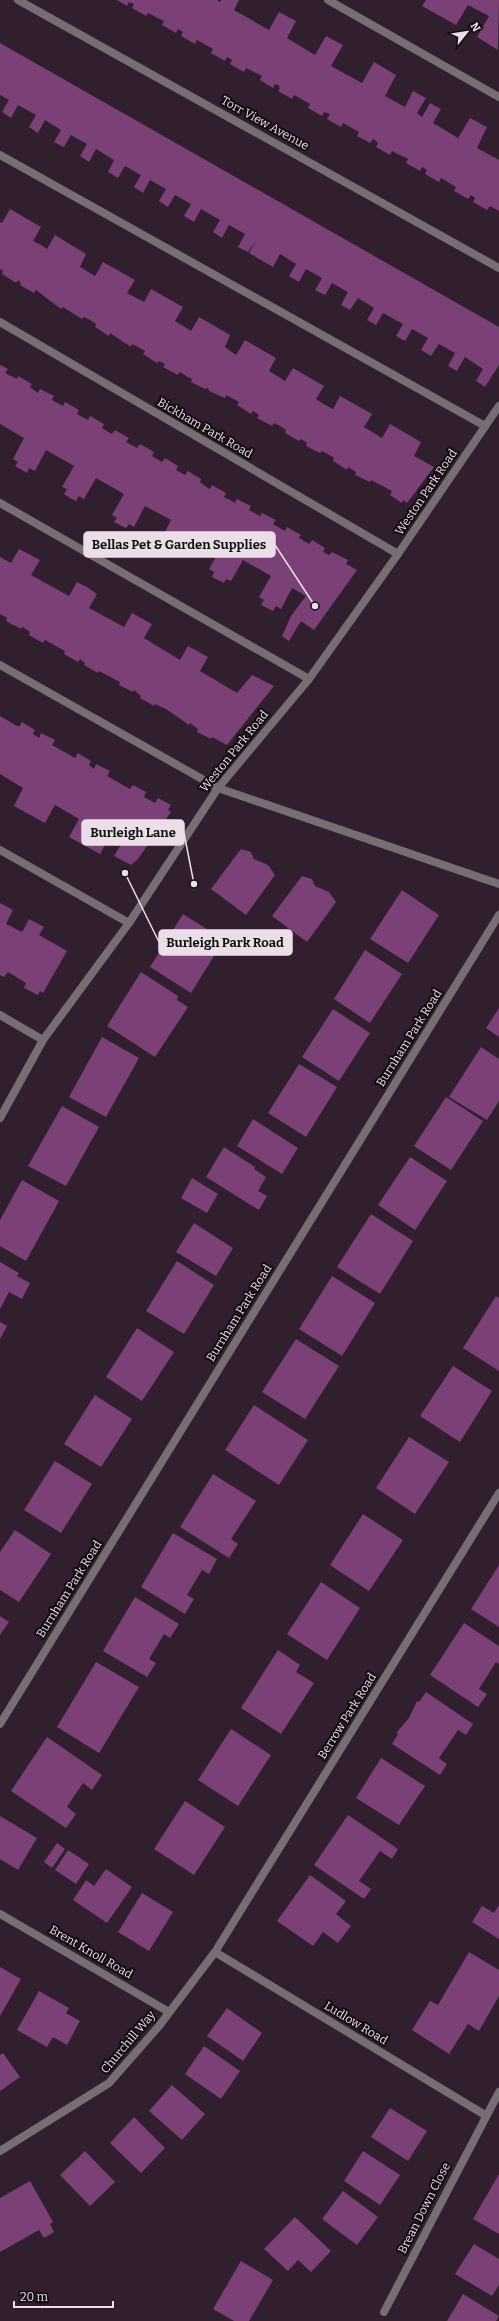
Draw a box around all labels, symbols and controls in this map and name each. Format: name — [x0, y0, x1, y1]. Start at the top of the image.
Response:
north arrow — [447, 12, 487, 52]
text: N — [467, 20, 483, 35]
street label: Torr View Avenue — [219, 93, 311, 153]
street label: Bickham Park Road — [155, 395, 255, 461]
street label: Weston Park Road — [392, 446, 460, 538]
callout: Bellas Pet & Garden Supplies — [84, 532, 275, 557]
text: Bellas Pet & Garden Supplies — [92, 537, 266, 552]
street label: Weston Park Road — [197, 707, 271, 795]
callout: Burleigh Lane — [82, 820, 184, 845]
text: Burleigh Lane — [90, 825, 176, 840]
callout: Burleigh Park Road — [159, 930, 292, 955]
text: Burleigh Park Road — [166, 935, 284, 950]
street label: Burnham Park Road — [374, 987, 444, 1089]
street label: Burnham Park Road — [204, 1262, 274, 1364]
street label: Burnham Park Road — [34, 1538, 104, 1640]
street label: Berrow Park Road — [315, 1670, 379, 1762]
street label: Brent Knoll Road — [47, 1922, 135, 1982]
street label: Ludlow Road — [322, 1999, 390, 2047]
street label: Churchill Way — [98, 2007, 159, 2076]
street label: Brean Down Close — [395, 2160, 453, 2256]
scale bar — [14, 2283, 113, 2309]
text: 20 m — [20, 2290, 49, 2304]

